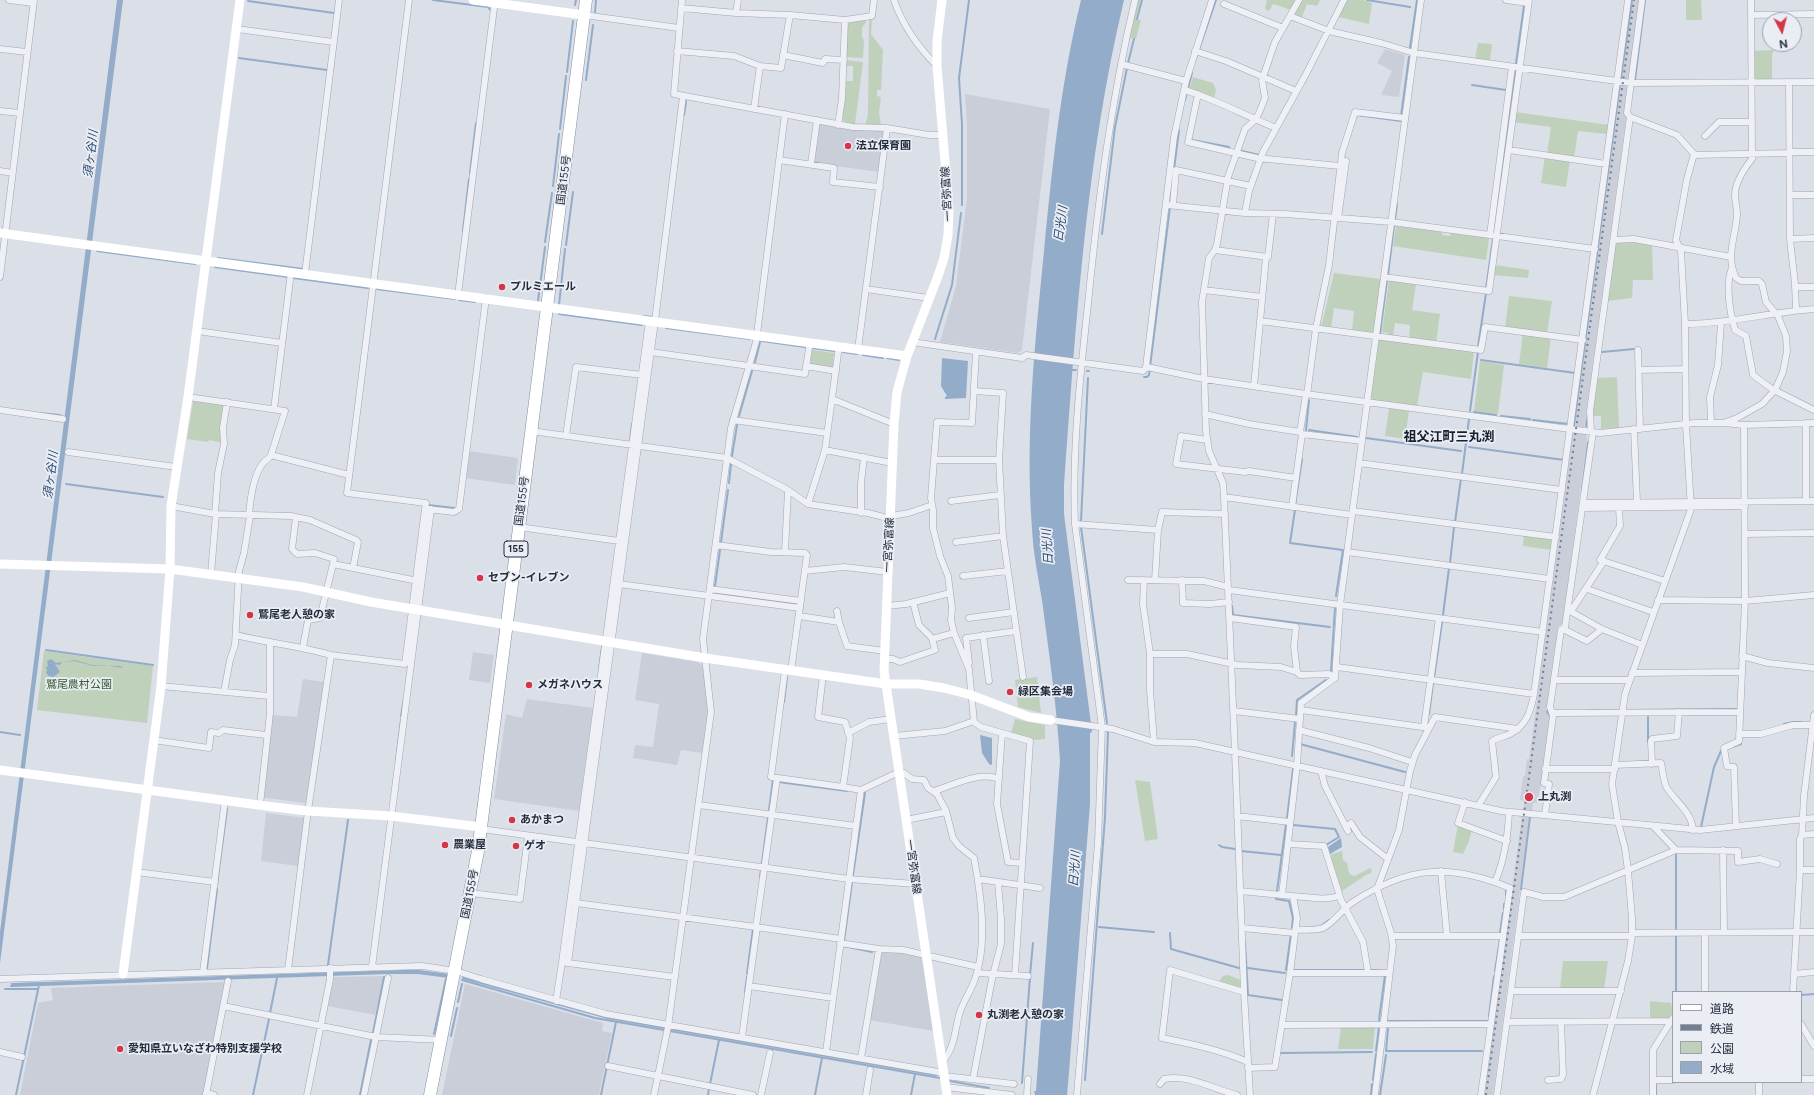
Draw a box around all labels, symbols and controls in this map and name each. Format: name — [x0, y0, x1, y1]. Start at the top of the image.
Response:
north arrow — [1762, 12, 1802, 52]
text: N — [1778, 36, 1788, 50]
water label: 須ヶ谷川 — [81, 129, 101, 179]
place label: 法立保育園 — [856, 139, 911, 153]
marker: 法立保育園 — [843, 141, 853, 151]
street label: 国道155号 — [554, 154, 574, 206]
street label: 一宮弥富線 — [939, 166, 955, 222]
water label: 日光川 — [1051, 205, 1071, 243]
place label: プルミエール — [510, 280, 576, 294]
marker: プルミエール — [497, 282, 507, 292]
district label: 祖父江町三丸渕 — [1404, 429, 1494, 445]
water label: 須ヶ谷川 — [41, 450, 61, 500]
street label: 国道155号 — [512, 475, 532, 527]
street label: 一宮弥富線 — [881, 517, 897, 573]
water label: 日光川 — [1040, 529, 1056, 565]
road number: 155 — [504, 541, 528, 557]
place label: セブン-イレブン — [488, 571, 569, 585]
marker: セブン-イレブン — [475, 573, 485, 583]
place label: 鷲尾老人憩の家 — [258, 608, 335, 622]
marker: 鷲尾老人憩の家 — [245, 610, 255, 620]
park label: 鷲尾農村公園 — [46, 678, 112, 692]
place label: メガネハウス — [537, 678, 603, 692]
marker: メガネハウス — [524, 680, 534, 690]
place label: 緑区集会場 — [1018, 685, 1073, 699]
marker: 緑区集会場 — [1005, 687, 1015, 697]
place label: 上丸渕 — [1538, 790, 1571, 804]
marker: 上丸渕 — [1523, 791, 1535, 803]
place label: あかまつ — [520, 813, 564, 827]
marker: あかまつ — [507, 815, 517, 825]
place label: 農業屋 — [453, 838, 486, 852]
place label: ゲオ — [524, 839, 546, 853]
street label: 一宮弥富線 — [903, 839, 923, 895]
marker: 農業屋 — [440, 840, 450, 850]
marker: ゲオ — [511, 841, 521, 851]
water label: 日光川 — [1067, 851, 1083, 887]
street label: 国道155号 — [459, 868, 481, 920]
legend — [1672, 991, 1802, 1083]
text: 道路 — [1710, 1002, 1734, 1016]
place label: 丸渕老人憩の家 — [987, 1008, 1064, 1022]
marker: 丸渕老人憩の家 — [974, 1010, 984, 1020]
text: 鉄道 — [1710, 1022, 1734, 1036]
place label: 愛知県立いなざわ特別支援学校 — [128, 1042, 282, 1056]
text: 公園 — [1710, 1042, 1734, 1056]
marker: 愛知県立いなざわ特別支援学校 — [115, 1044, 125, 1054]
text: 水域 — [1710, 1062, 1734, 1076]

